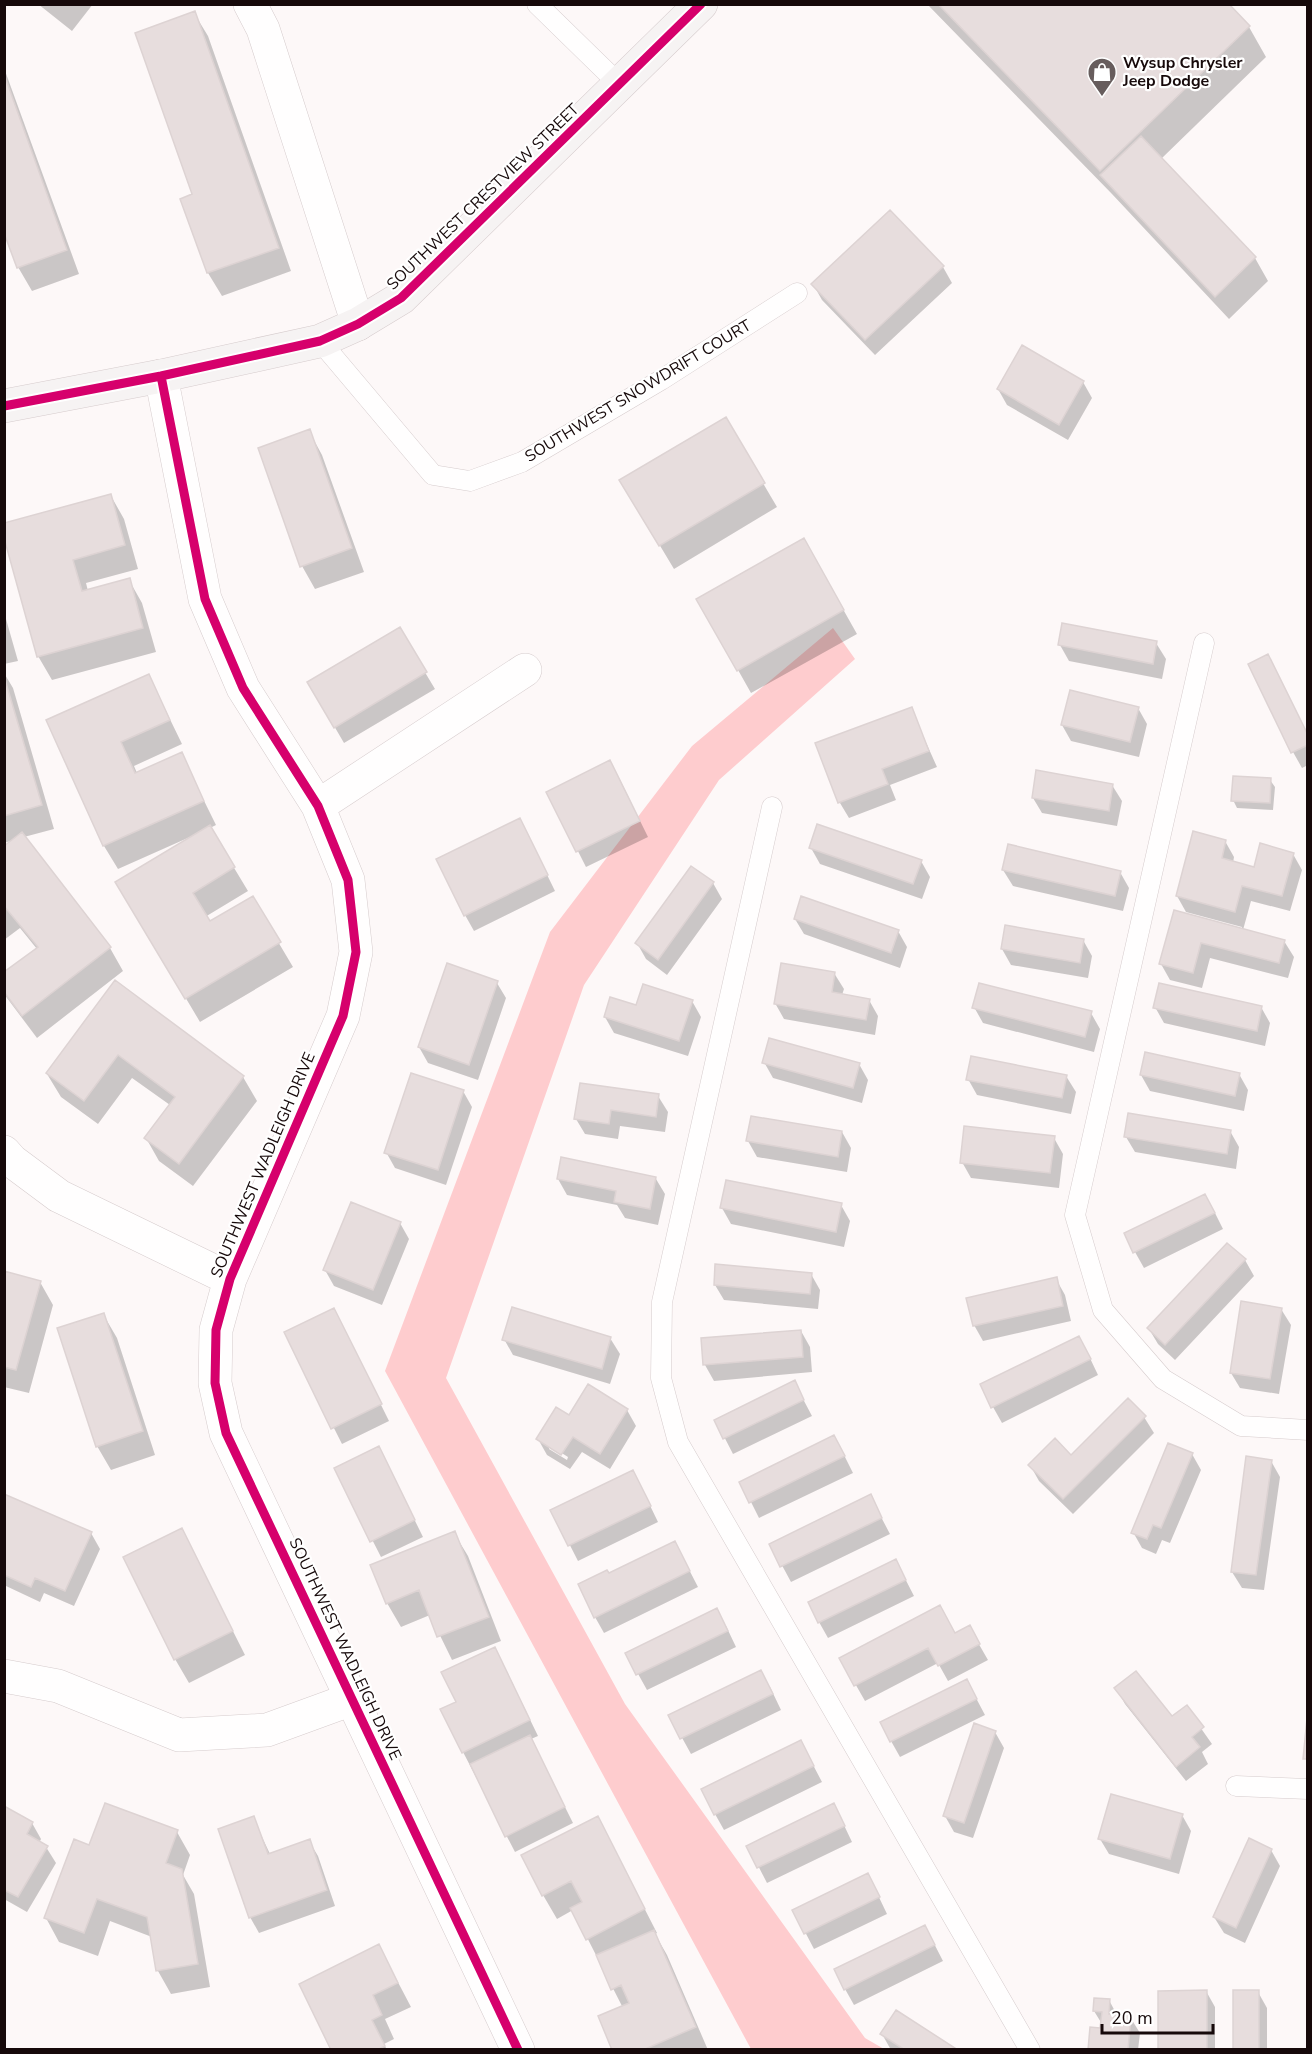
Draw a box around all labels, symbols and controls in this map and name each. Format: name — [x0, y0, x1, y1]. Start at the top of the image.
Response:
place label: Wysup Chrysler Jeep Dodge — [1122, 52, 1243, 92]
shop icon: Wysup Chrysler Jeep Dodge — [1086, 56, 1118, 98]
street label: SOUTHWEST CRESTVIEW STREET — [382, 99, 584, 295]
street label: SOUTHWEST SNOWDRIFT COURT — [521, 314, 756, 468]
street label: SOUTHWEST WADLEIGH DRIVE — [205, 1049, 321, 1281]
street label: SOUTHWEST WADLEIGH DRIVE — [284, 1534, 406, 1764]
scale bar — [1102, 1997, 1213, 2035]
text: 20 m — [1111, 2006, 1153, 2030]

